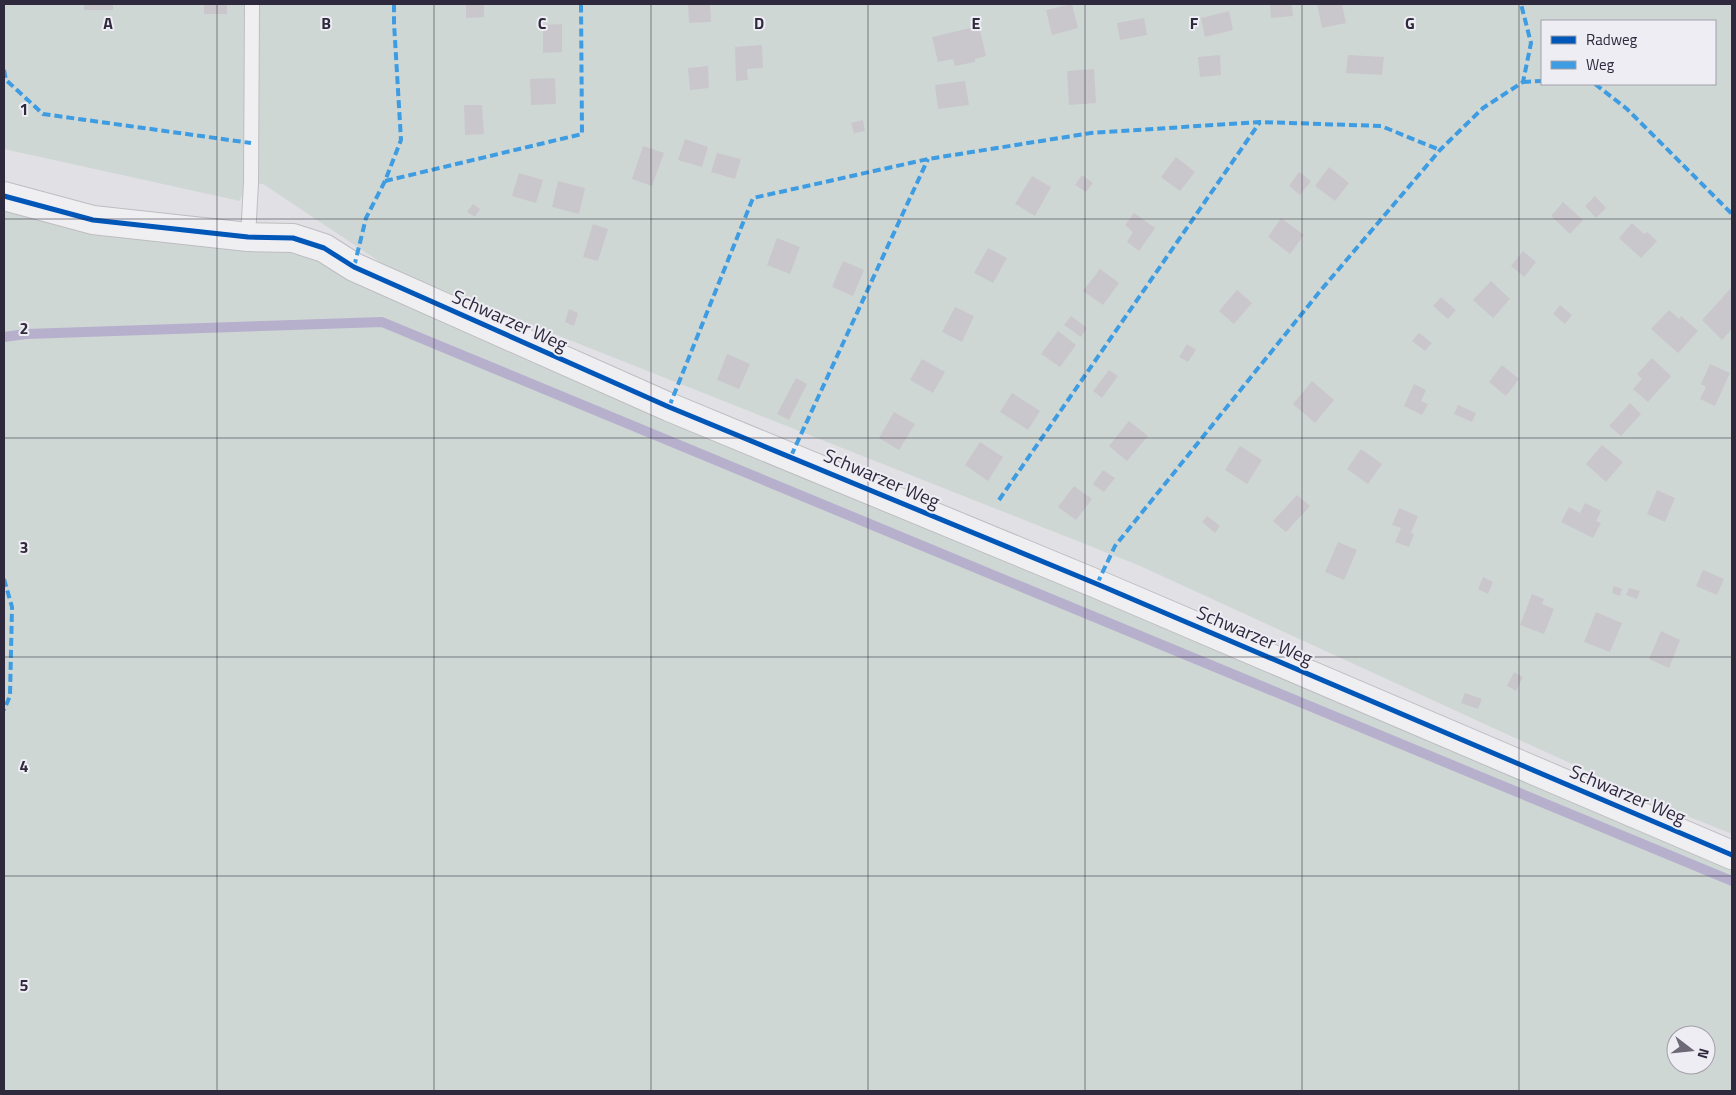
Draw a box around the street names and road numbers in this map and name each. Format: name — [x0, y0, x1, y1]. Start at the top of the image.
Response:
street label: Schwarzer Weg — [448, 281, 573, 358]
street label: Schwarzer Weg — [819, 440, 945, 515]
street label: Schwarzer Weg — [1192, 597, 1318, 672]
street label: Schwarzer Weg — [1565, 756, 1691, 831]

